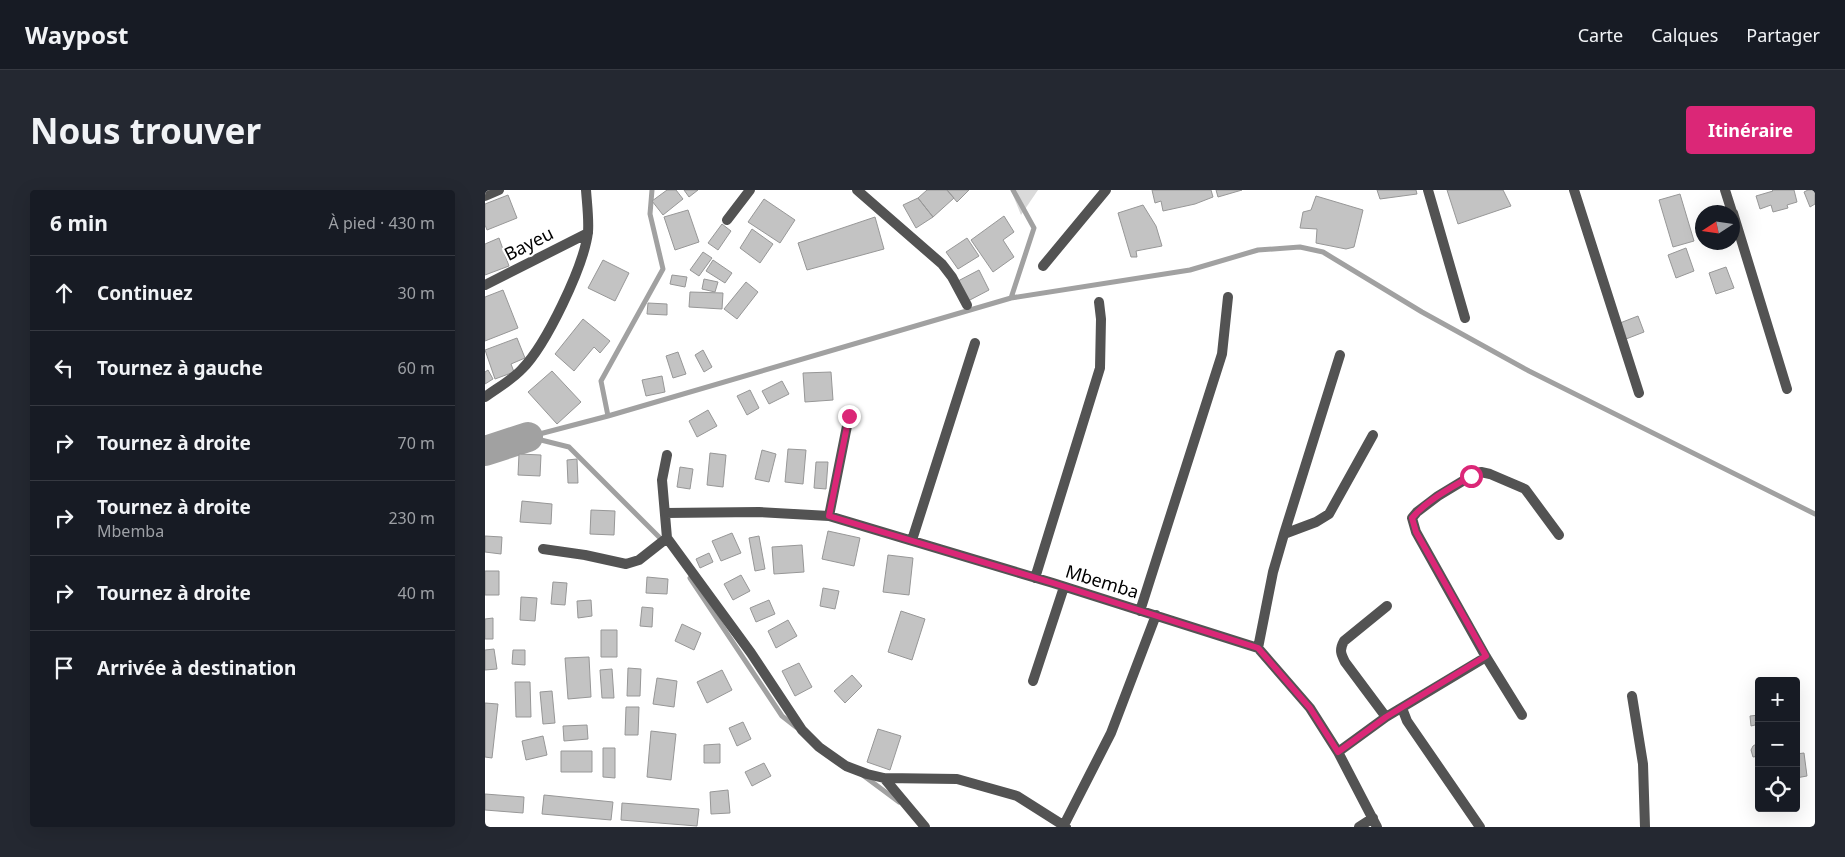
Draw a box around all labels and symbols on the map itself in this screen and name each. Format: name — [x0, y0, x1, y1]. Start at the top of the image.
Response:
north arrow — [1695, 205, 1740, 250]
street label: Bayeu — [500, 221, 557, 266]
route end — [838, 405, 861, 428]
route start — [1460, 465, 1483, 488]
street label: Mbemba — [1063, 559, 1142, 604]

